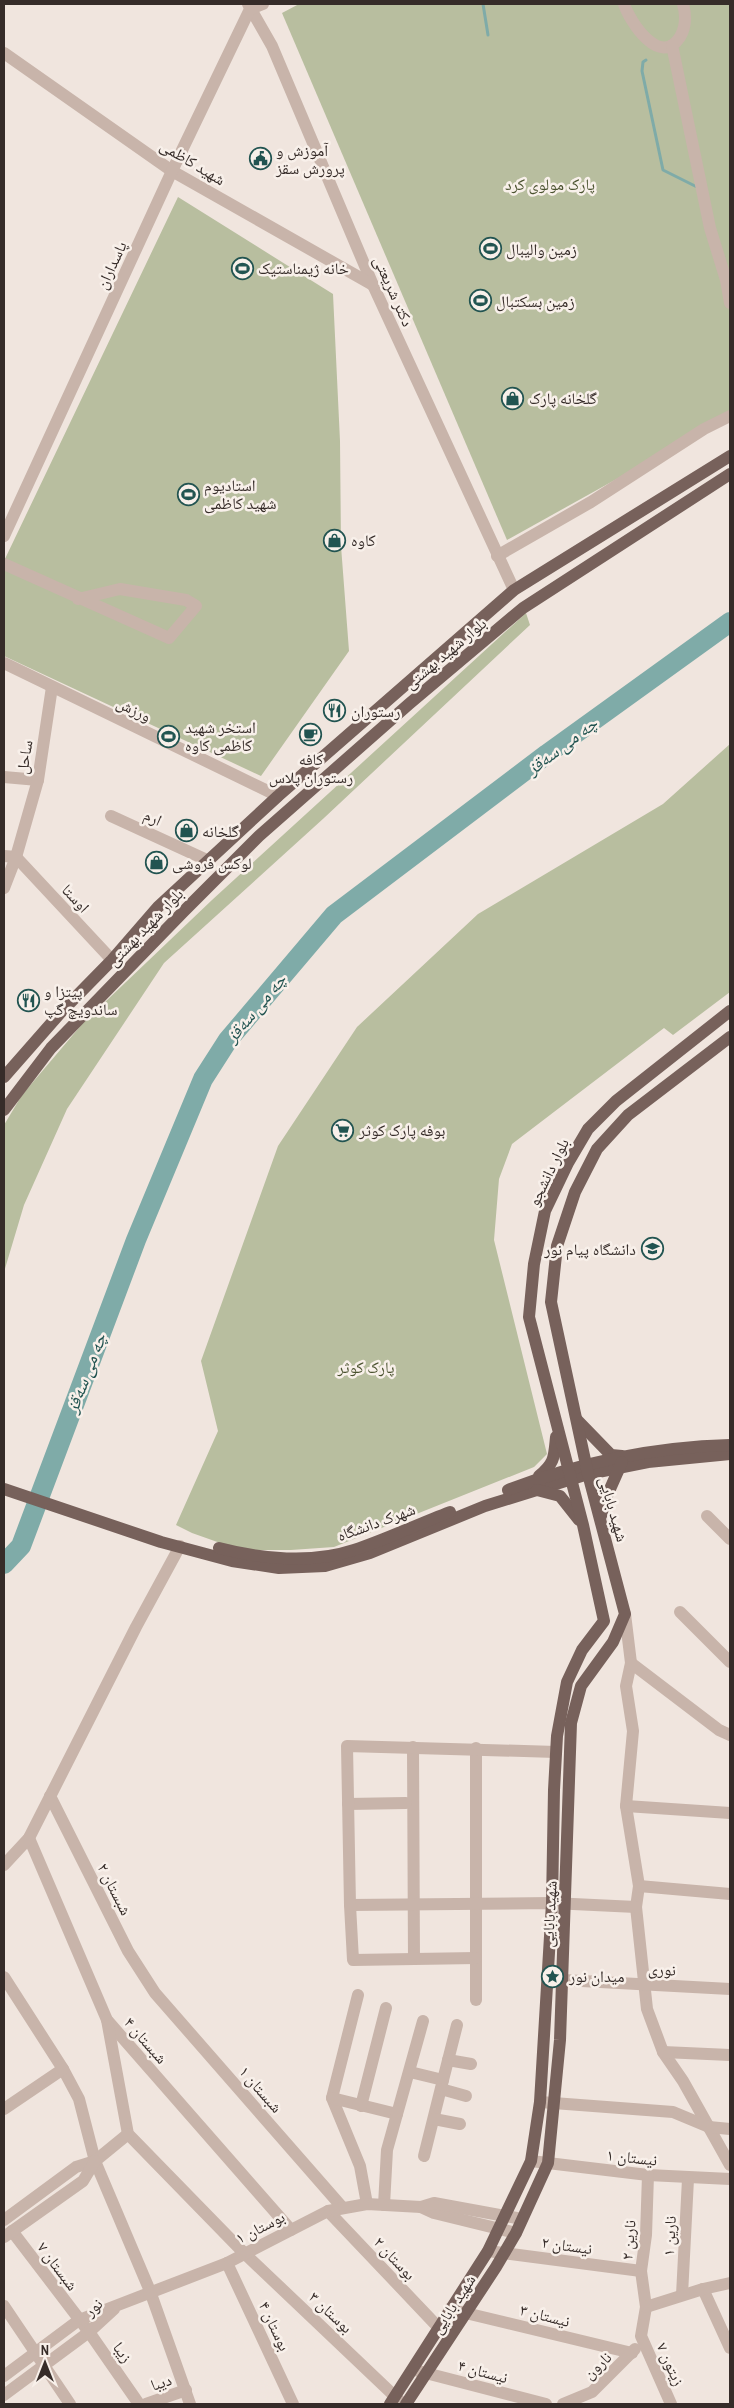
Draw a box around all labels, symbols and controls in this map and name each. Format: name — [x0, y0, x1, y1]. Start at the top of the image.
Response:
street label: شهید کاظمی — [156, 134, 230, 190]
place label: آموزش و پرورش سقز — [275, 139, 345, 179]
public building icon: آموزش و پرورش سقز — [248, 147, 272, 171]
park label: پارک مولوی کرد — [505, 173, 595, 195]
street label: پاسداران — [90, 237, 132, 293]
sports icon: زمین والیبال — [478, 237, 502, 261]
place label: زمین والیبال — [506, 238, 577, 260]
street label: دکتر شریعتی — [369, 252, 419, 330]
sports icon: خانه ژیمناستیک — [230, 256, 254, 280]
place label: خانه ژیمناستیک — [258, 257, 349, 279]
sports icon: زمین بسکتبال — [468, 289, 492, 313]
place label: زمین بسکتبال — [496, 290, 575, 312]
shop icon: گلخانه پارک — [501, 386, 525, 410]
place label: گلخانه پارک — [529, 387, 597, 409]
place label: استادیوم شهید کاظمی — [204, 474, 276, 514]
sports icon: استادیوم شهید کاظمی — [176, 482, 200, 506]
shop icon: کاوه — [323, 528, 347, 552]
place label: کاوه — [351, 529, 376, 551]
street label: بلوار شهید بهشتی — [399, 612, 491, 694]
street label: ورزش — [113, 691, 155, 727]
restaurant icon: رستوران — [323, 699, 347, 723]
place label: رستوران — [351, 700, 400, 722]
water label: چە می سەقز — [519, 710, 603, 782]
place label: استخر شهید کاظمی کاوه — [185, 716, 256, 756]
cafe icon: کافه رستوران پلاس — [299, 723, 323, 747]
sports icon: استخر شهید کاظمی کاوه — [157, 724, 181, 748]
street label: ساحل — [10, 738, 38, 776]
place label: کافه رستوران پلاس — [269, 748, 353, 788]
street label: ارم — [140, 803, 166, 831]
shop icon: گلخانه — [174, 819, 198, 843]
place label: گلخانه — [202, 820, 239, 842]
shop icon: لوکس فروشی — [144, 851, 168, 875]
place label: لوکس فروشی — [172, 852, 252, 874]
street label: اوستا — [57, 879, 95, 917]
street label: بلوار شهید بهشتی — [102, 883, 188, 971]
water label: چە می سەقز — [218, 967, 292, 1049]
place label: پیتزا و ساندویچ گپ — [44, 980, 118, 1020]
restaurant icon: پیتزا و ساندویچ گپ — [16, 988, 40, 1012]
supermarket icon: بوفه پارک کوثر — [331, 1118, 355, 1142]
place label: بوفه پارک کوثر — [358, 1119, 445, 1141]
street label: بلوار دانشجو — [522, 1134, 574, 1210]
school or university icon: دانشگاه پیام نور — [640, 1237, 664, 1261]
place label: دانشگاه پیام نور — [543, 1238, 636, 1260]
water label: چە می سەقز — [58, 1329, 112, 1418]
park label: پارک کوثر — [337, 1356, 395, 1378]
street label: شهید بابایی — [594, 1474, 634, 1544]
street label: شهرک دانشگاه — [334, 1498, 418, 1546]
street label: شبستان ۲ — [93, 1859, 137, 1919]
street label: شهید بابایی — [536, 1880, 562, 1948]
street label: نوری — [647, 1957, 677, 1981]
place icon: میدان نور — [541, 1964, 565, 1988]
place label: میدان نور — [568, 1965, 625, 1987]
street label: شبستان ۴ — [119, 2012, 173, 2068]
street label: شبستان ۱ — [234, 2061, 288, 2117]
street label: نیستان ۱ — [606, 2143, 658, 2171]
street label: بوستان ۱ — [232, 2205, 288, 2249]
street label: نارین ۱ — [657, 2215, 681, 2257]
street label: نارین ۲ — [615, 2219, 641, 2261]
street label: بوستان ۲ — [369, 2231, 421, 2285]
street label: نیستان ۲ — [540, 2231, 594, 2259]
street label: شبستان ۷ — [32, 2237, 84, 2295]
street label: شهید بابایی — [426, 2270, 480, 2338]
street label: بوستان ۳ — [304, 2286, 358, 2338]
street label: نور — [78, 2293, 107, 2322]
street label: بوستان ۴ — [254, 2298, 296, 2354]
street label: نیستان ۳ — [518, 2298, 572, 2332]
street label: زیبا — [108, 2337, 138, 2367]
north arrow — [20, 2338, 70, 2388]
street label: زیتون ۷ — [652, 2339, 690, 2389]
text: N — [41, 2341, 49, 2359]
street label: نارون — [578, 2346, 616, 2384]
street label: نیستان ۴ — [456, 2354, 510, 2388]
street label: دیبا — [148, 2368, 174, 2396]

